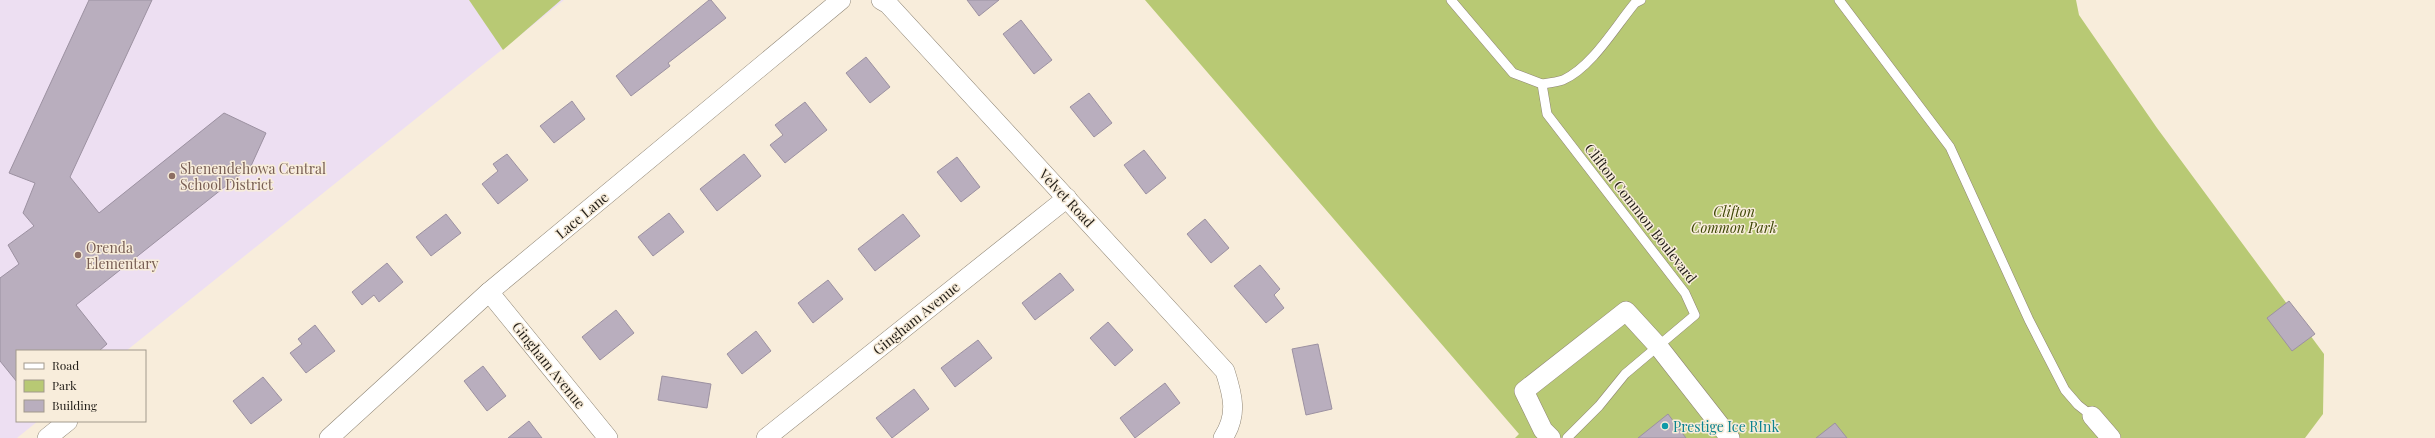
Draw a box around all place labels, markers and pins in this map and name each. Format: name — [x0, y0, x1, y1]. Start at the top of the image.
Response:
place label: Shenendehowa Central School District — [180, 159, 326, 194]
marker: Shenendehowa Central School District — [167, 171, 177, 181]
place label: Orenda Elementary — [86, 238, 159, 273]
marker: Orenda Elementary — [73, 250, 83, 260]
place label: Prestige Ice RInk — [1673, 417, 1779, 436]
marker: Prestige Ice RInk — [1660, 421, 1670, 431]

